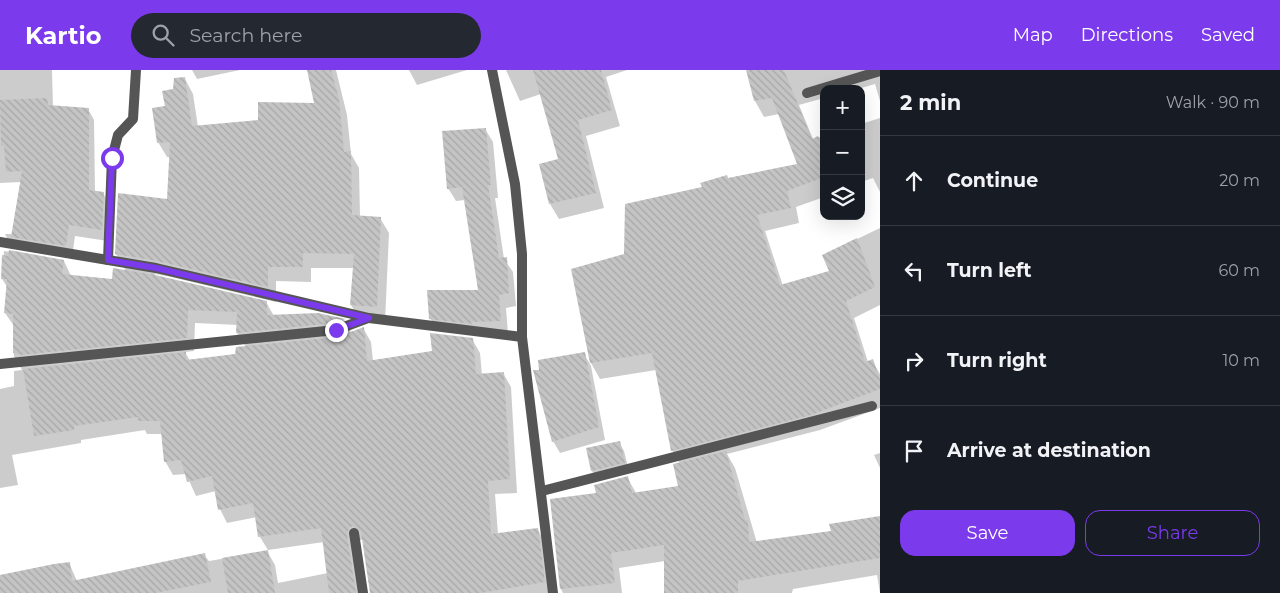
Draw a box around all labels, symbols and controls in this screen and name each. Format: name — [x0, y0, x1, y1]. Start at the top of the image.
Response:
search box — [131, 13, 481, 58]
text: Kartio — [25, 21, 101, 50]
icon: search — [149, 21, 177, 49]
text: Search here — [189, 24, 302, 47]
text: Map — [1013, 24, 1053, 46]
text: Directions — [1081, 24, 1173, 46]
text: Saved — [1201, 24, 1255, 46]
map controls — [820, 85, 865, 220]
button: + — [820, 85, 865, 130]
text: 2 min — [900, 90, 961, 115]
text: Walk · 90 m — [1166, 93, 1260, 112]
button: − — [820, 130, 865, 175]
route start — [101, 147, 124, 170]
icon: ahead — [900, 167, 928, 195]
text: Continue — [947, 169, 1038, 192]
text: 20 m — [1219, 171, 1260, 190]
button: layers — [820, 175, 865, 220]
icon: left — [900, 257, 928, 285]
text: Turn left — [947, 259, 1032, 282]
text: 60 m — [1218, 261, 1260, 280]
route end — [325, 319, 348, 342]
icon: right — [900, 347, 928, 375]
text: Turn right — [947, 349, 1047, 372]
text: 10 m — [1222, 351, 1260, 370]
icon: arrive — [900, 437, 928, 465]
text: Arrive at destination — [947, 439, 1151, 462]
button: Save — [900, 510, 1075, 556]
button: Share — [1085, 510, 1260, 556]

